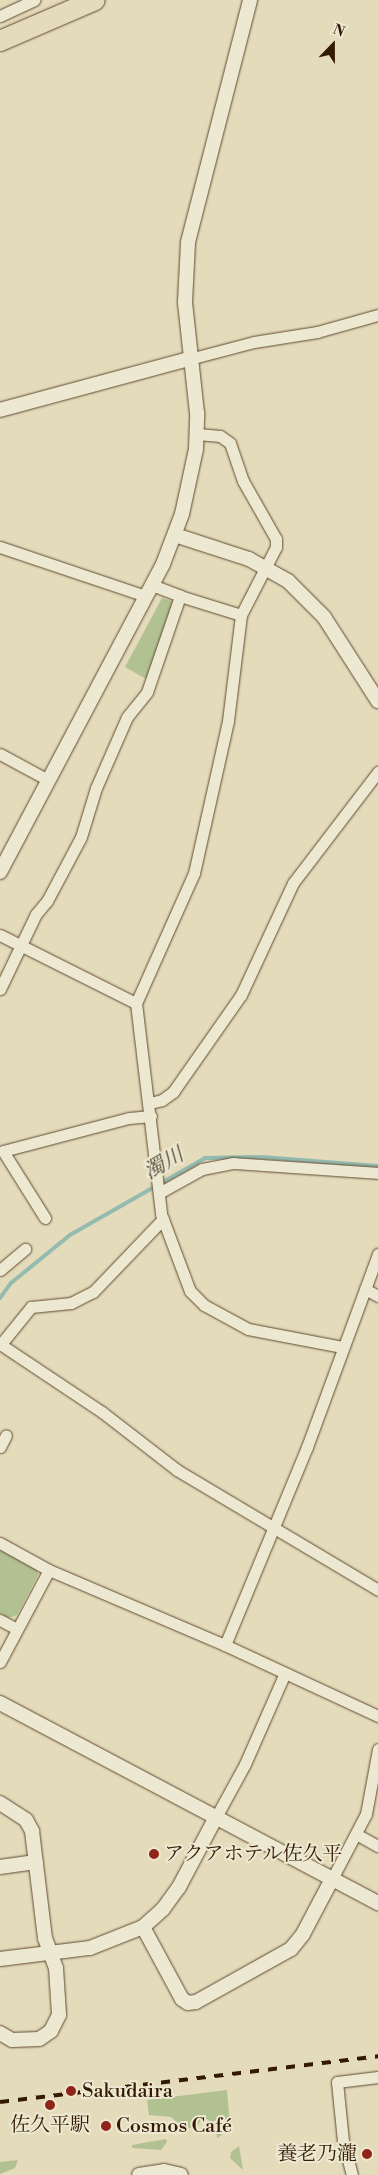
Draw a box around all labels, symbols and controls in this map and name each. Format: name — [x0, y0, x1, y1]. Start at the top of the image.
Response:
north arrow — [308, 20, 358, 70]
text: N — [330, 21, 347, 42]
water label: 濁川 — [140, 1143, 188, 1185]
place label: アクアホテル佐久平 — [164, 1842, 344, 1866]
marker: アクアホテル佐久平 — [148, 1848, 160, 1860]
place label: Sakudaira — [82, 2079, 173, 2103]
marker: Sakudaira — [64, 2084, 78, 2098]
marker: 佐久平駅 — [44, 2099, 56, 2111]
place label: 佐久平駅 — [10, 2113, 90, 2137]
place label: Cosmos Café — [116, 2114, 232, 2138]
marker: Cosmos Café — [100, 2120, 112, 2132]
place label: 養老乃瀧 — [277, 2142, 357, 2166]
marker: 養老乃瀧 — [361, 2148, 373, 2160]

